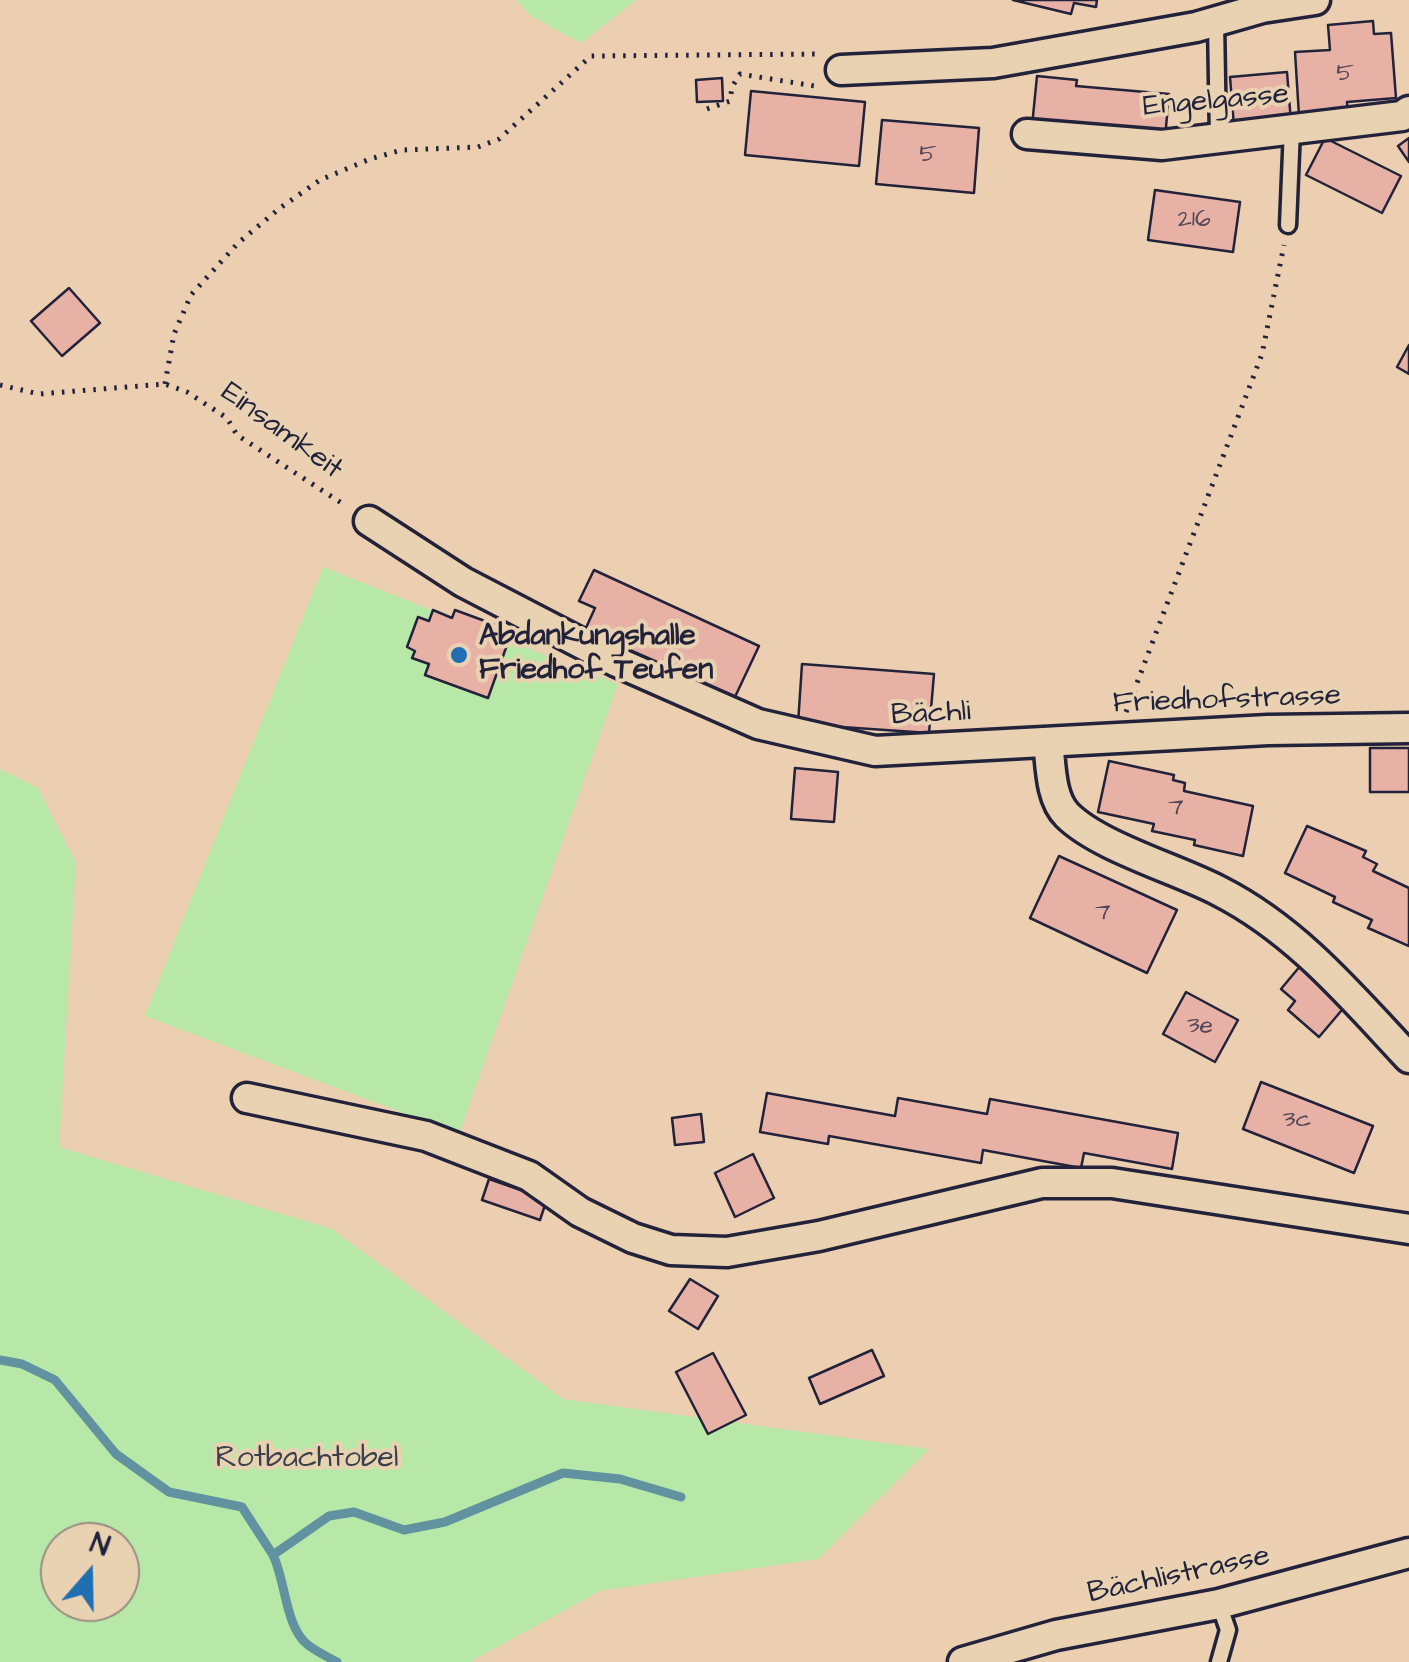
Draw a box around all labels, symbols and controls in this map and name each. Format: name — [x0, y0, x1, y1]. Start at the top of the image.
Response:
house number: 5 — [1336, 60, 1354, 90]
street label: Engelgasse — [1142, 78, 1290, 126]
house number: 5 — [919, 141, 937, 171]
house number: 216 — [1177, 206, 1211, 236]
street label: Einsamkeit — [213, 376, 349, 488]
place label: Abdankungshalle Friedhof Teufen — [479, 620, 713, 690]
marker: Abdankungshalle Friedhof Teufen — [448, 644, 470, 666]
street label: Friedhofstrasse — [1112, 679, 1342, 723]
street label: Bächli — [890, 695, 972, 735]
house number: 7 — [1168, 794, 1184, 824]
house number: 7 — [1095, 899, 1111, 929]
house number: 3e — [1187, 1012, 1213, 1042]
house number: 3c — [1283, 1106, 1311, 1136]
park label: Rotbachtobel — [215, 1442, 399, 1478]
north arrow — [40, 1522, 140, 1622]
text: N — [85, 1524, 115, 1567]
street label: Bächlistrasse — [1085, 1539, 1273, 1613]

